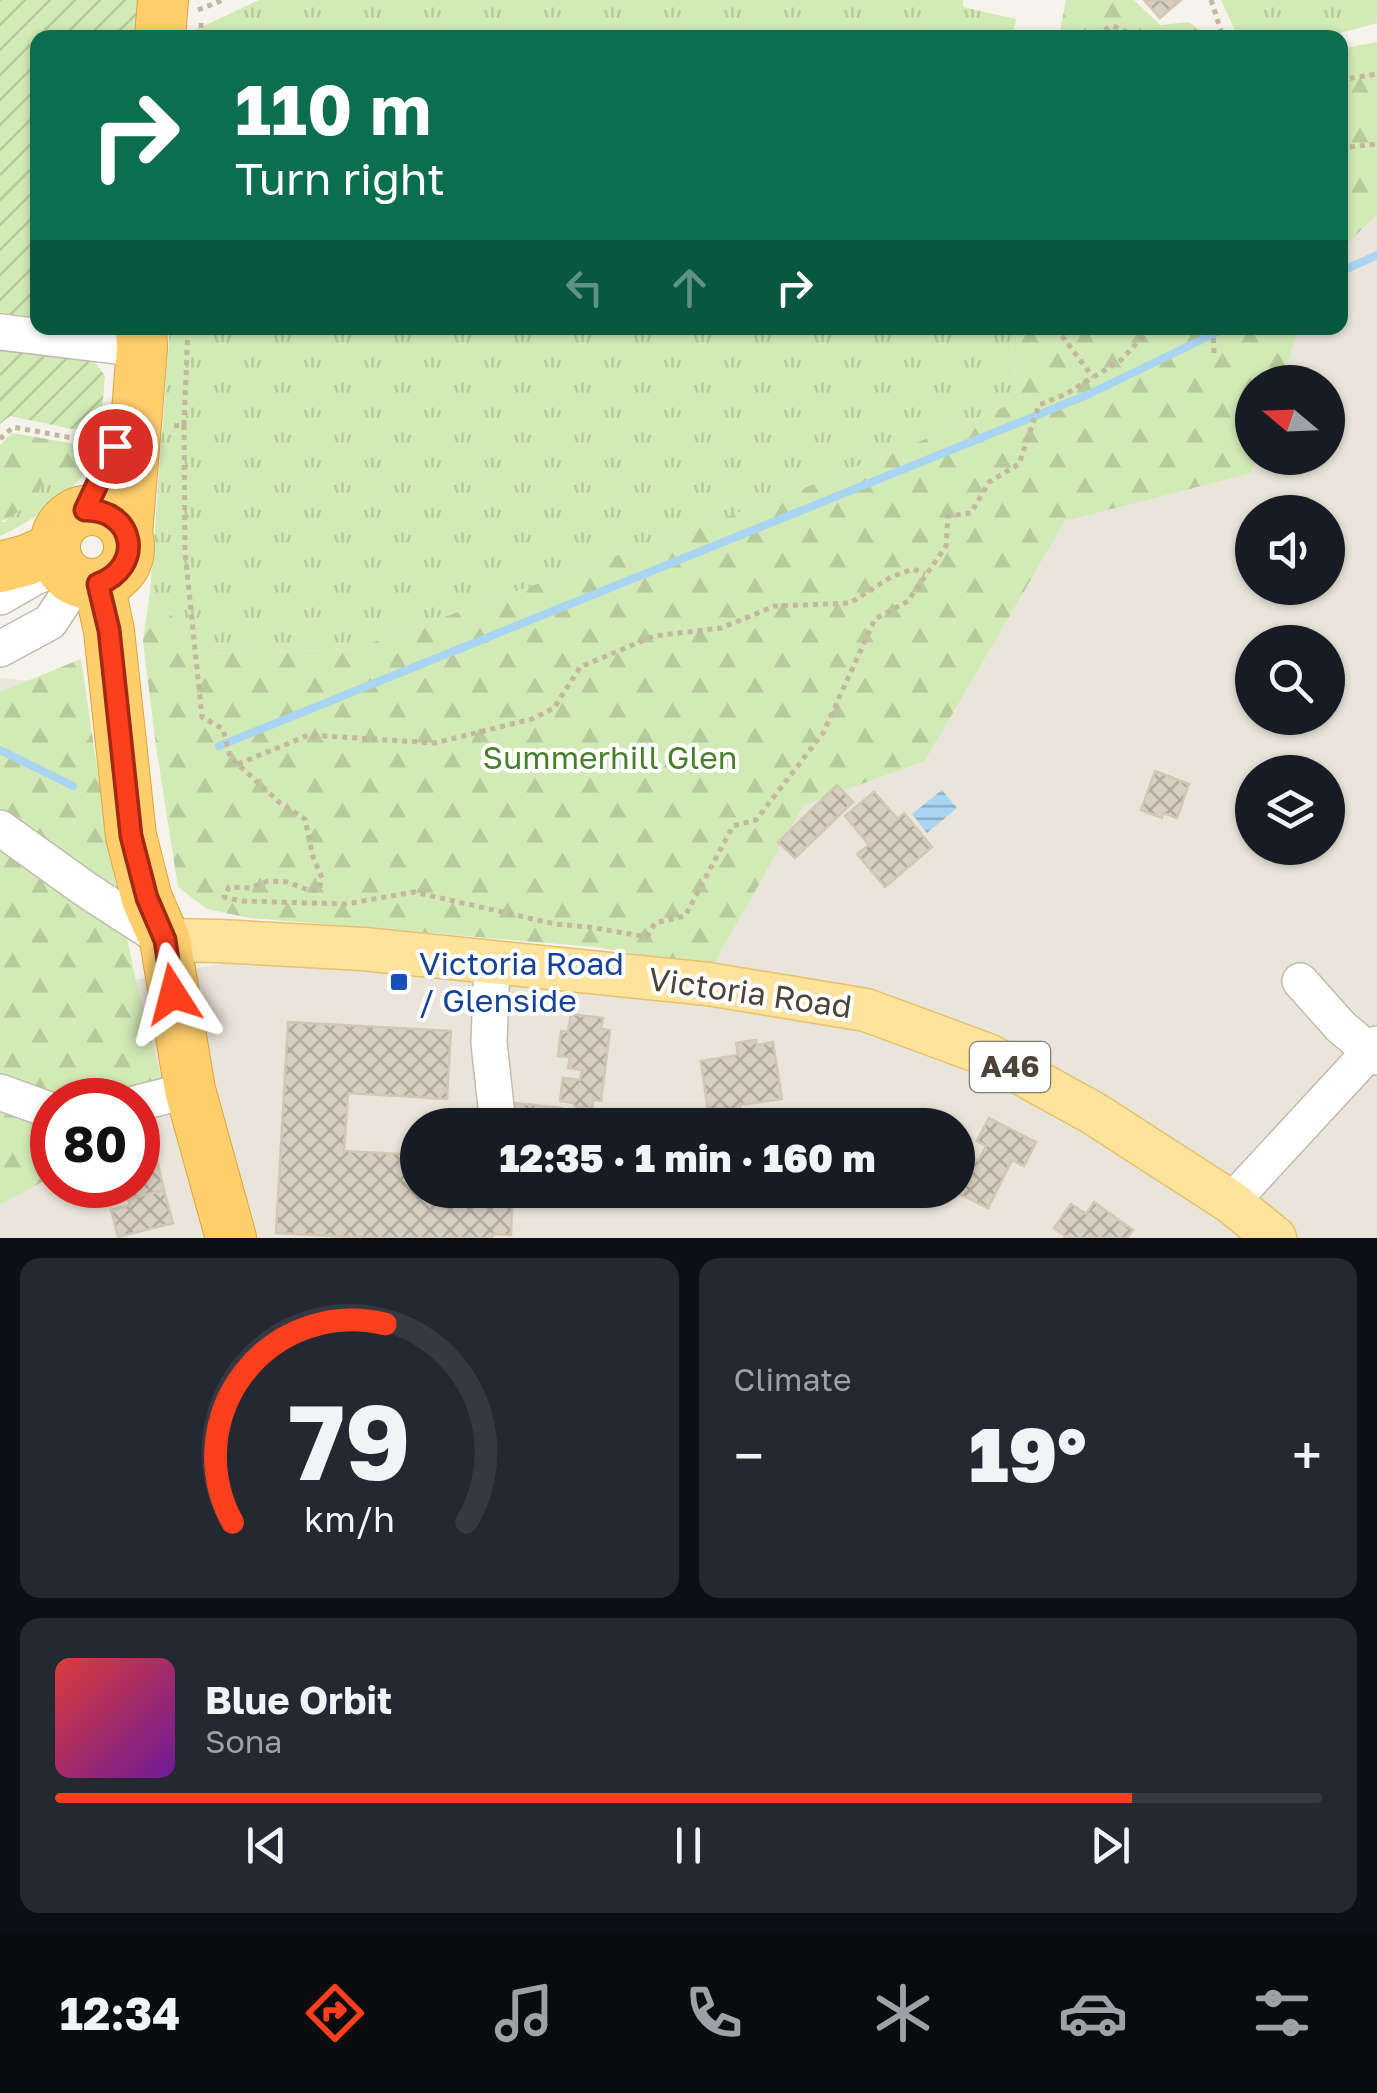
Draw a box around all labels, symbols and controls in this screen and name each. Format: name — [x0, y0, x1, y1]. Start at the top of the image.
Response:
text: 110 m — [235, 66, 431, 150]
icon: right — [70, 70, 200, 200]
text: Turn right — [235, 151, 445, 205]
icon: left — [557, 260, 612, 315]
icon: ahead — [662, 260, 717, 315]
icon: right — [767, 260, 822, 315]
north arrow — [1235, 365, 1345, 475]
map controls — [1235, 365, 1345, 865]
pin — [73, 404, 158, 489]
icon: arrive — [88, 419, 143, 474]
button: sound — [1235, 495, 1345, 605]
button: search — [1235, 625, 1345, 735]
park label: Summerhill Glen — [483, 738, 737, 776]
button: layers — [1235, 755, 1345, 865]
position arrow — [121, 942, 225, 1046]
place label: Victoria Road / Glenside — [419, 944, 624, 1019]
street label: Victoria Road — [646, 959, 854, 1025]
marker: Victoria Road / Glenside — [388, 971, 410, 993]
road number: A46 — [970, 1042, 1050, 1092]
speed limit sign: 80 — [30, 1078, 160, 1208]
text: 12:35 · 1 min · 160 m — [499, 1135, 876, 1180]
text: Climate — [734, 1360, 852, 1398]
text: 79 — [288, 1378, 411, 1503]
text: 19° — [969, 1408, 1087, 1499]
text: − — [734, 1422, 764, 1488]
text: + — [1292, 1422, 1322, 1488]
text: km/h — [304, 1497, 395, 1540]
text: Blue Orbit — [205, 1677, 392, 1722]
text: Sona — [205, 1722, 282, 1760]
icon: previous — [239, 1818, 294, 1873]
icon: pause — [661, 1818, 716, 1873]
icon: next — [1083, 1818, 1138, 1873]
icon: directions — [300, 1978, 370, 2048]
icon: music — [489, 1978, 559, 2048]
icon: phone — [679, 1978, 749, 2048]
icon: climate — [868, 1978, 938, 2048]
icon: car — [1058, 1978, 1128, 2048]
icon: filters — [1247, 1978, 1317, 2048]
text: 12:34 — [60, 1986, 180, 2040]

